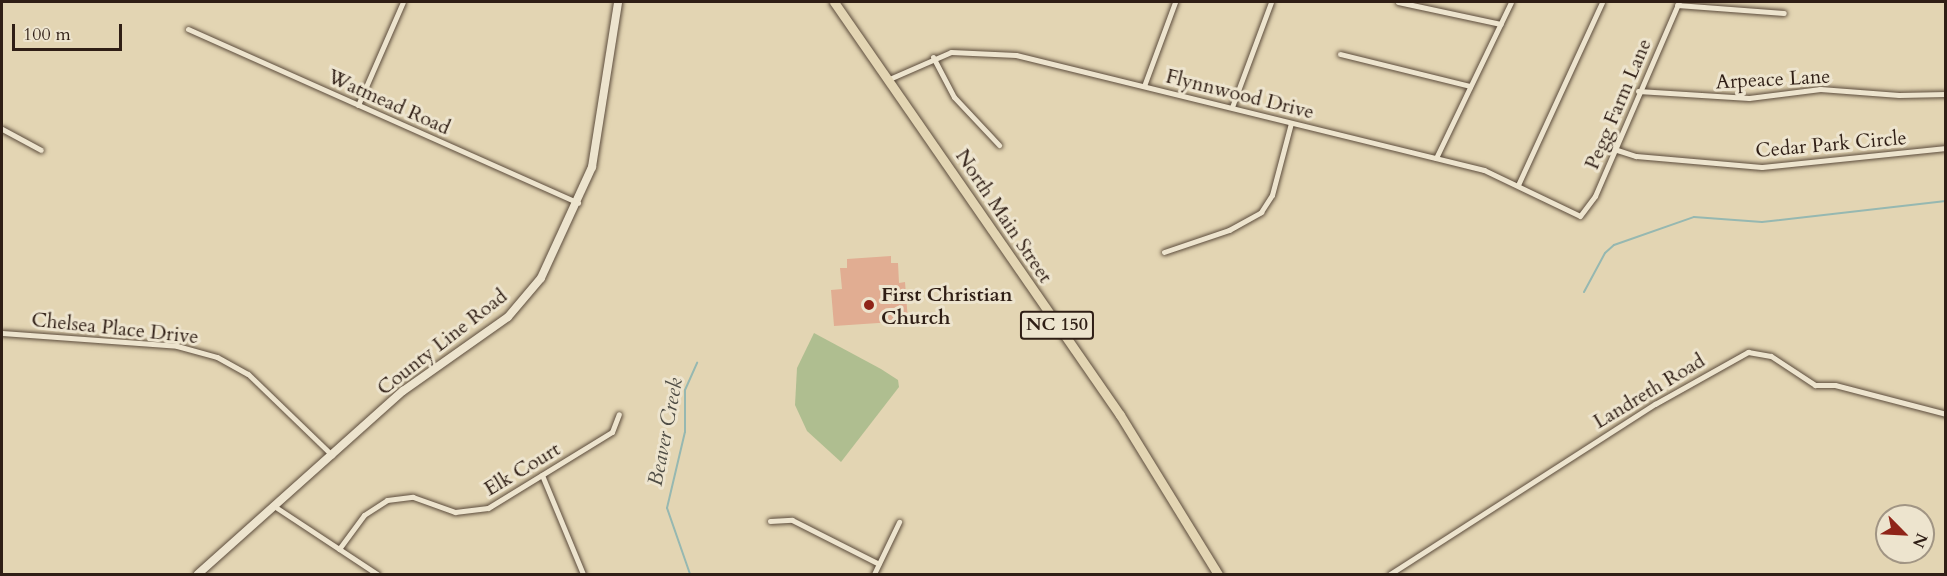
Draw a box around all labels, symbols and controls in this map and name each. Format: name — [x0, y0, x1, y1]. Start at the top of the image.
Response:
scale bar — [15, 12, 124, 50]
text: 100 m — [23, 22, 71, 47]
street label: Pegg Farm Lane — [1580, 35, 1656, 173]
street label: Watmead Road — [324, 64, 454, 140]
street label: Flynnwood Drive — [1163, 64, 1317, 124]
street label: Arpeace Lane — [1715, 64, 1831, 94]
street label: Cedar Park Circle — [1754, 125, 1908, 163]
street label: North Main Street — [950, 145, 1058, 287]
place label: First Christian Church — [881, 282, 1013, 329]
street label: County Line Road — [372, 284, 512, 400]
marker: First Christian Church — [862, 298, 876, 312]
street label: Chelsea Place Drive — [30, 307, 200, 349]
road number: NC 150 — [1020, 310, 1094, 340]
street label: Landreth Road — [1589, 348, 1709, 434]
water label: Beaver Creek — [643, 376, 689, 488]
street label: Elk Court — [480, 437, 564, 501]
north arrow — [1875, 504, 1935, 564]
text: N — [1907, 530, 1932, 551]

